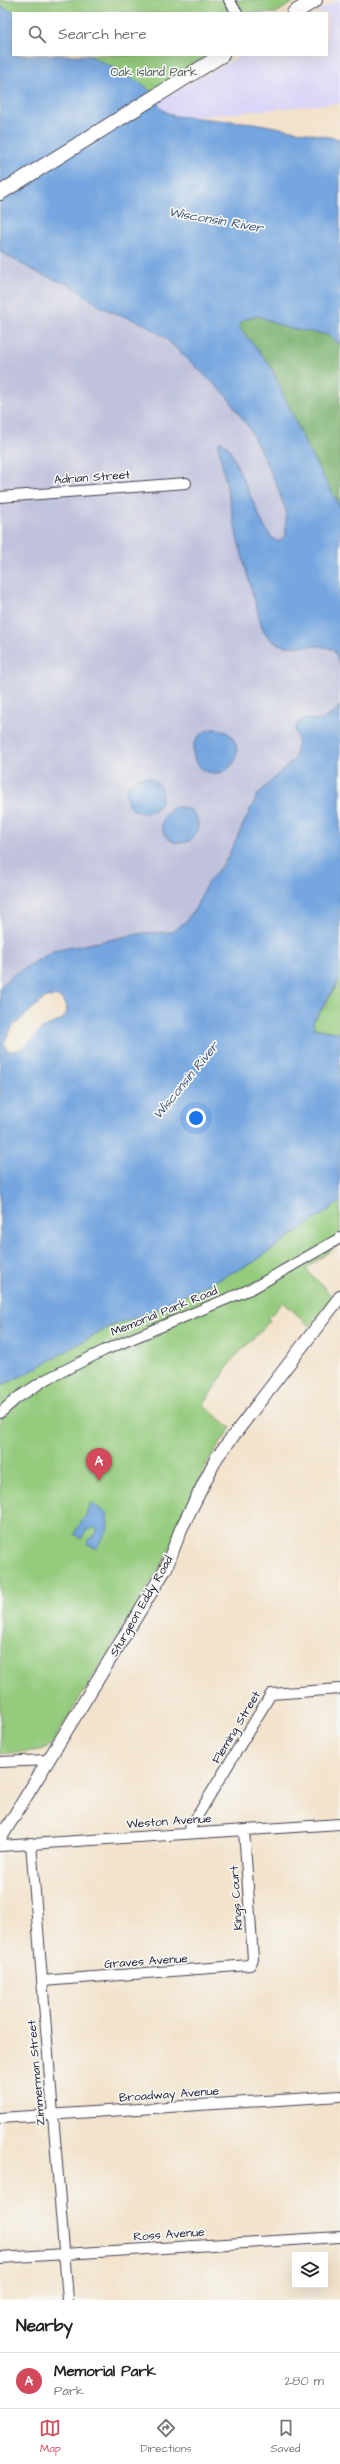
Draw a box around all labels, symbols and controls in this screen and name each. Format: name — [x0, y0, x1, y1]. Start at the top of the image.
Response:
search box — [12, 12, 328, 56]
icon: search — [26, 23, 48, 45]
text: Search here — [58, 24, 147, 45]
park label: Oak Island Park — [111, 64, 198, 81]
water label: Wisconsin River — [167, 203, 266, 237]
street label: Adrian Street — [53, 466, 131, 489]
water label: Wisconsin River — [149, 1037, 224, 1123]
your location — [186, 1108, 206, 1128]
street label: Memorial Park Road — [108, 1282, 220, 1341]
pin: A — [86, 1448, 112, 1481]
street label: Sturgeon Eddy Road — [106, 1553, 178, 1660]
street label: Fleming Street — [208, 1688, 266, 1767]
street label: Weston Avenue — [126, 1810, 213, 1833]
street label: Kings Court — [226, 1865, 248, 1931]
street label: Graves Avenue — [104, 1950, 189, 1973]
street label: Zimmerman Street — [23, 2019, 50, 2127]
street label: Broadway Avenue — [118, 2082, 220, 2107]
street label: Ross Avenue — [133, 2224, 206, 2245]
map controls — [292, 2252, 328, 2288]
button: layers — [292, 2252, 328, 2288]
text: Nearby — [16, 2314, 73, 2338]
text: Memorial Park — [54, 2361, 156, 2382]
text: A — [25, 2372, 33, 2390]
text: 280 m — [285, 2372, 324, 2390]
text: Park — [54, 2382, 84, 2400]
tab: Map — [39, 2417, 61, 2456]
tab: Directions — [140, 2417, 192, 2456]
tab: Saved — [271, 2417, 301, 2456]

